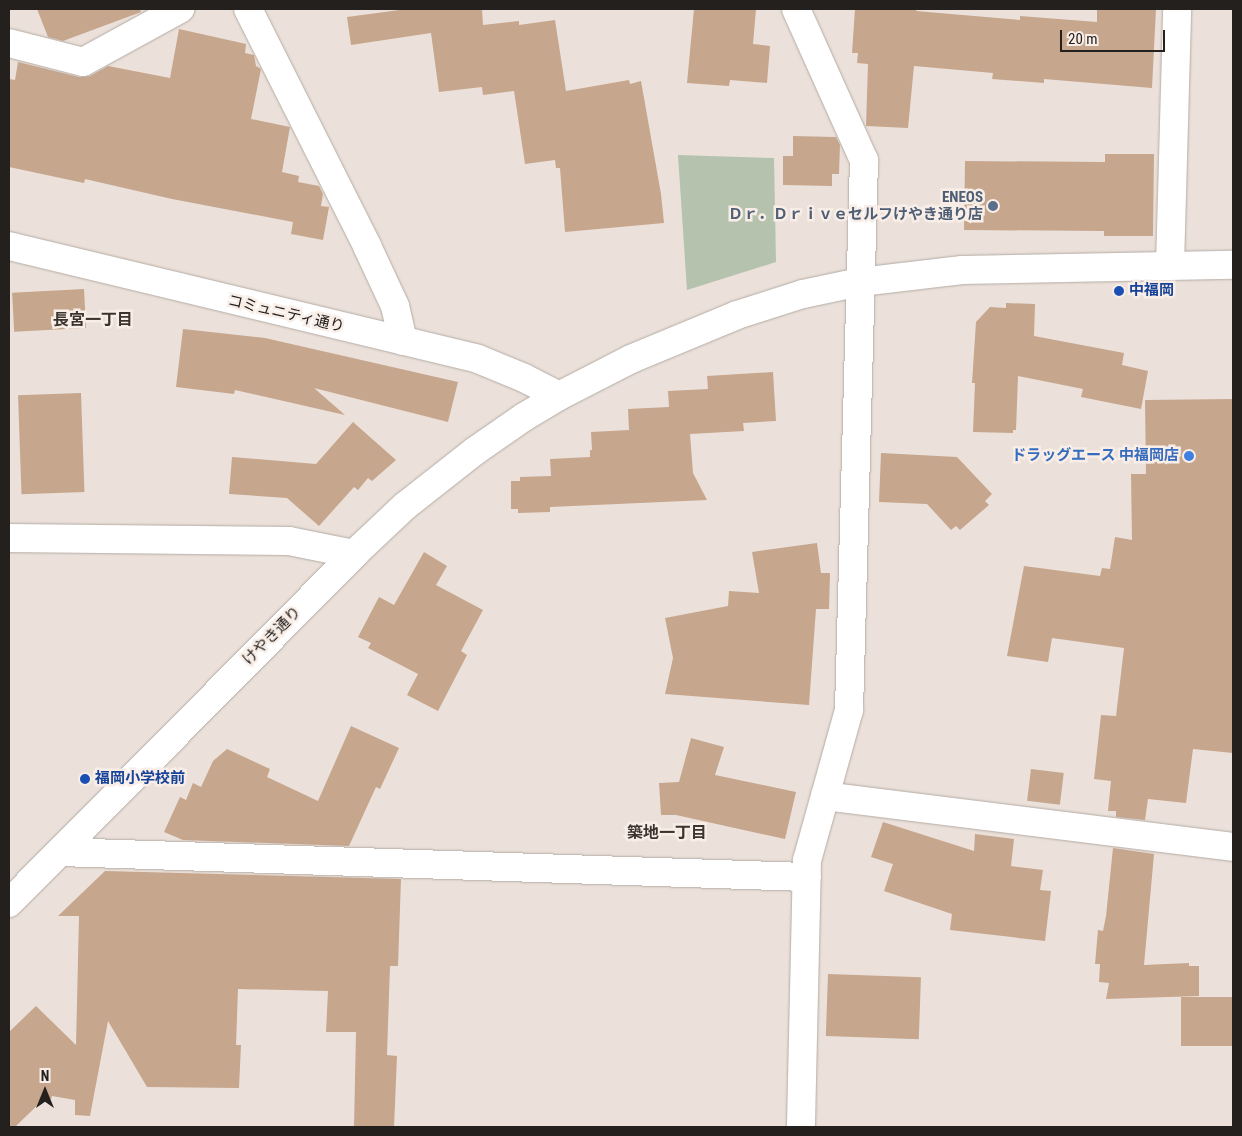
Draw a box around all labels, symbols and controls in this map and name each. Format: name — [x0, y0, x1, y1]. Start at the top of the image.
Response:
scale bar — [1062, 20, 1167, 52]
text: 20 m — [1068, 30, 1098, 48]
place label: ENEOS Ｄｒ．Ｄｒｉｖｅセルフけやき通り店 — [728, 188, 983, 223]
marker: ENEOS Ｄｒ．Ｄｒｉｖｅセルフけやき通り店 — [987, 200, 999, 212]
place label: 中福岡 — [1129, 282, 1174, 300]
marker: 中福岡 — [1113, 285, 1125, 297]
street label: コミュニティ通り — [226, 292, 346, 336]
district label: 長宮一丁目 — [53, 310, 133, 330]
place label: ドラッグエース 中福岡店 — [1011, 447, 1179, 465]
marker: ドラッグエース 中福岡店 — [1183, 450, 1195, 462]
street label: けやき通り — [239, 603, 305, 669]
place label: 福岡小学校前 — [95, 770, 185, 788]
marker: 福岡小学校前 — [79, 773, 91, 785]
district label: 築地一丁目 — [627, 823, 707, 843]
north arrow — [20, 1066, 70, 1116]
text: N — [41, 1068, 49, 1084]

